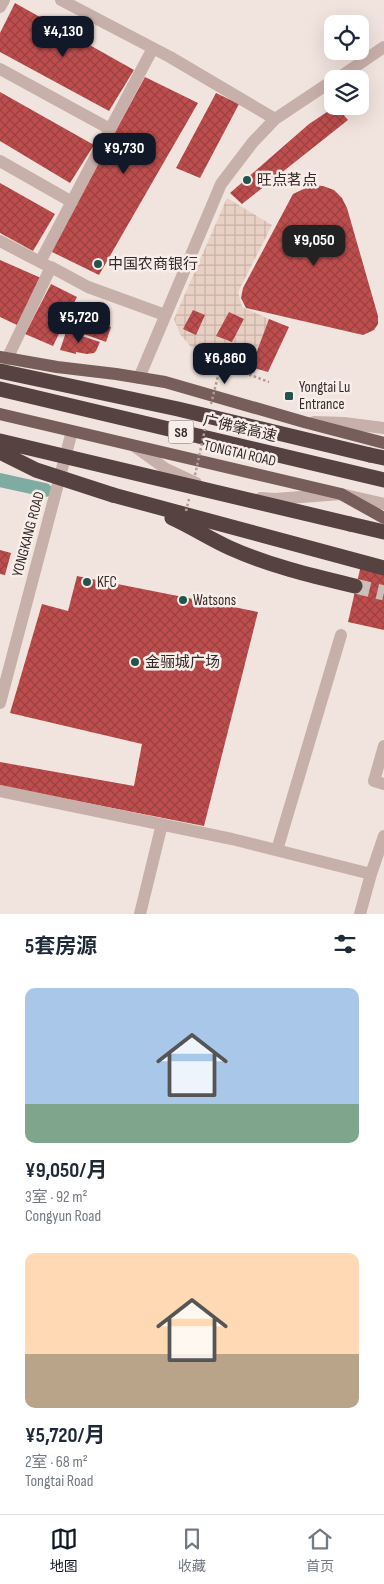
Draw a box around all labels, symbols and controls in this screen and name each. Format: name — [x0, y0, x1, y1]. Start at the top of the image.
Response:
pin: ¥4,130 — [22, 15, 104, 58]
map controls — [324, 15, 369, 115]
button: locate — [324, 15, 369, 60]
text: ¥4,130 — [43, 22, 83, 41]
button: layers — [324, 70, 369, 115]
pin: ¥9,730 — [83, 132, 165, 175]
text: ¥9,730 — [104, 139, 144, 158]
place label: 旺点茗点 — [257, 171, 317, 190]
marker: 旺点茗点 — [241, 174, 253, 186]
pin: ¥9,050 — [273, 224, 355, 267]
text: ¥9,050 — [293, 231, 335, 250]
place label: 中国农商银行 — [108, 255, 198, 274]
marker: 中国农商银行 — [92, 258, 104, 270]
pin: ¥5,720 — [38, 302, 120, 344]
text: ¥5,720 — [59, 308, 99, 327]
pin: ¥6,860 — [184, 342, 266, 385]
text: ¥6,860 — [204, 349, 246, 368]
place label: Yongtai Lu Entrance — [299, 378, 350, 414]
marker: Yongtai Lu Entrance — [283, 390, 295, 402]
street label: 广佛肇高速 — [201, 411, 279, 446]
road number: S8 — [168, 421, 194, 444]
street label: TONGTAI ROAD — [202, 436, 278, 471]
street label: YONGKANG ROAD — [8, 490, 49, 579]
place label: KFC — [97, 573, 117, 592]
marker: KFC — [81, 576, 93, 588]
place label: Watsons — [193, 591, 236, 610]
marker: Watsons — [177, 594, 189, 606]
place label: 金骊城广场 — [145, 653, 220, 672]
marker: 金骊城广场 — [129, 656, 141, 668]
icon: filters — [331, 930, 359, 958]
text: 5套房源 — [25, 934, 97, 959]
icon: home — [147, 1020, 237, 1110]
text: ¥9,050/月 — [25, 1158, 107, 1183]
text: 3室 · 92 m² — [25, 1188, 87, 1207]
text: Congyun Road — [25, 1207, 101, 1226]
icon: home — [147, 1285, 237, 1375]
text: ¥5,720/月 — [25, 1423, 105, 1448]
text: 2室 · 68 m² — [25, 1453, 88, 1472]
text: Tongtai Road — [25, 1472, 93, 1491]
tab: 地图 — [50, 1525, 78, 1575]
tab: 收藏 — [178, 1525, 206, 1575]
tab: 首页 — [306, 1525, 334, 1575]

